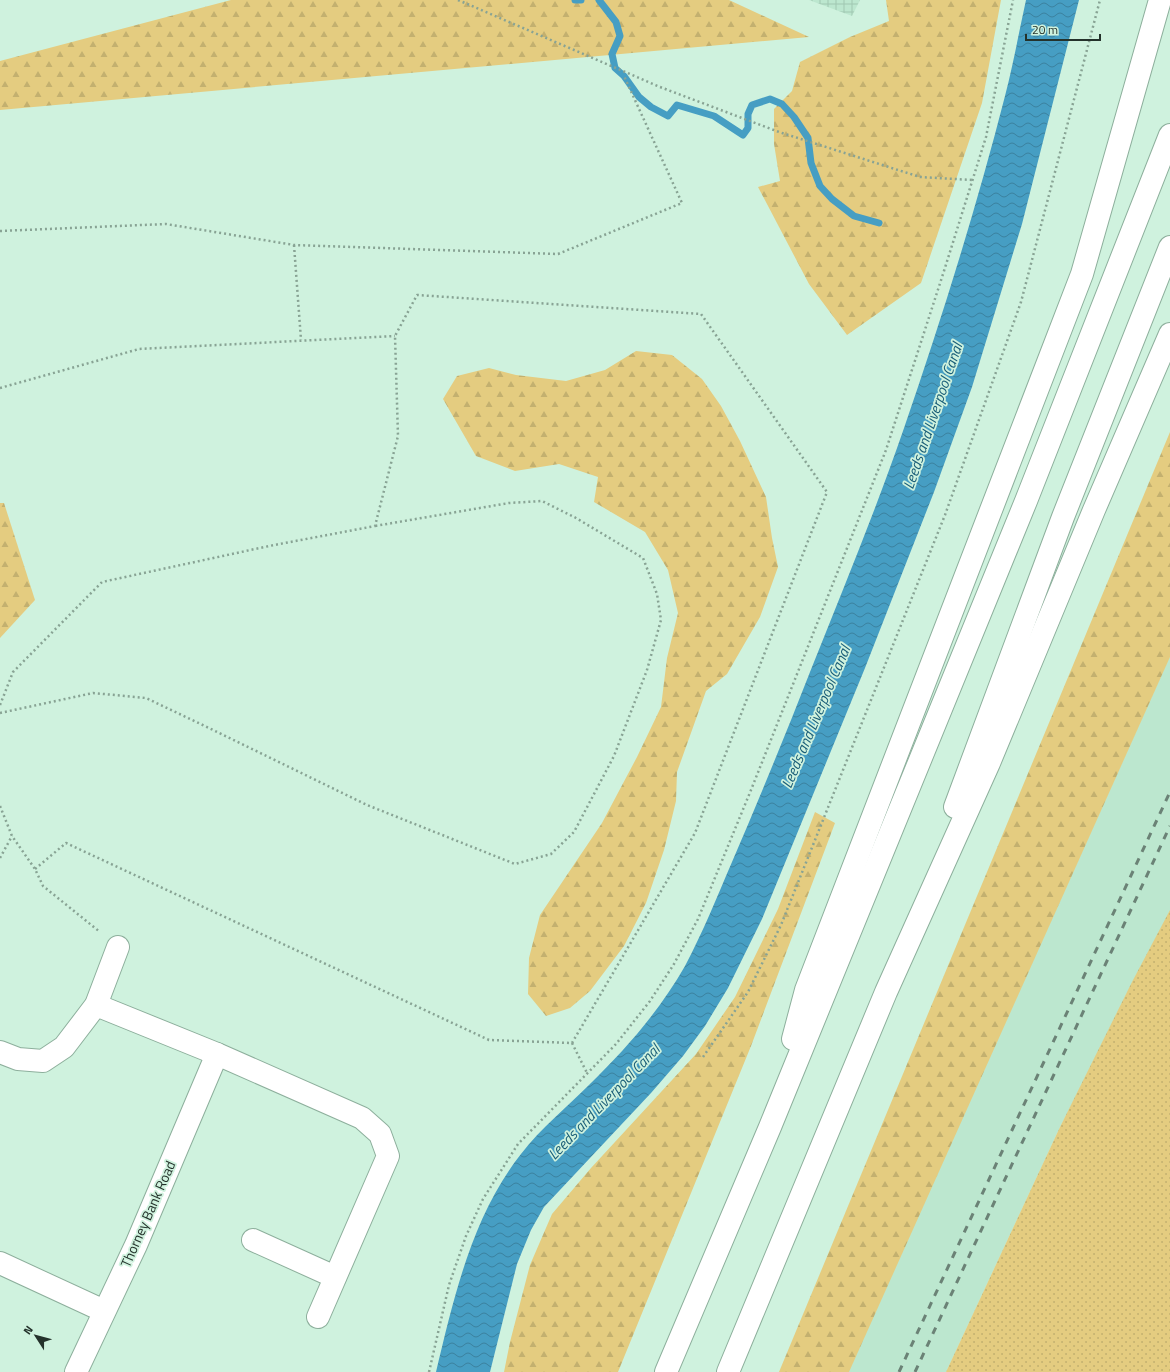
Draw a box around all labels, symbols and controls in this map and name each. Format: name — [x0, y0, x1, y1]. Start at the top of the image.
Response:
scale bar — [1026, 16, 1100, 42]
text: 20 m — [1032, 20, 1058, 39]
water label: Leeds and Liverpool Canal — [897, 338, 969, 492]
water label: Leeds and Liverpool Canal — [775, 640, 857, 792]
water label: Leeds and Liverpool Canal — [542, 1037, 666, 1165]
street label: Thorney Bank Road — [115, 1157, 180, 1270]
north arrow — [16, 1316, 56, 1356]
text: N — [19, 1322, 37, 1338]

